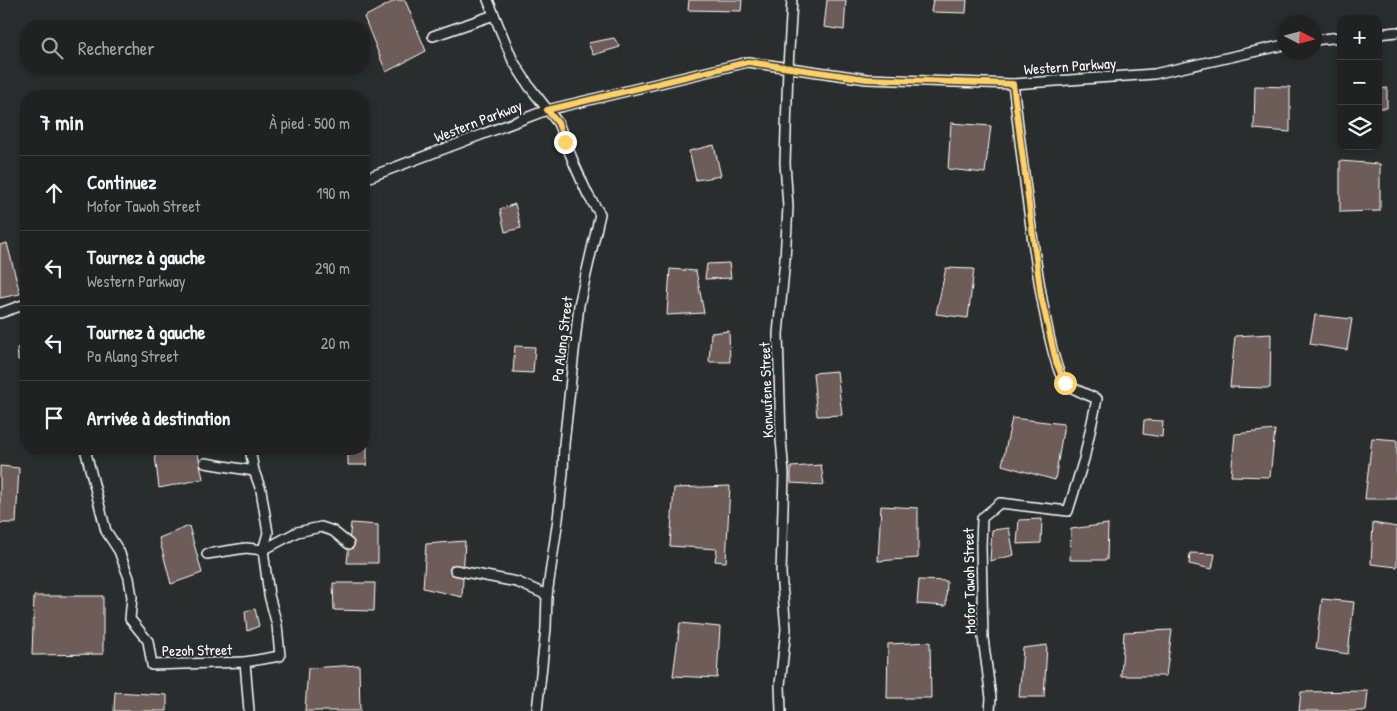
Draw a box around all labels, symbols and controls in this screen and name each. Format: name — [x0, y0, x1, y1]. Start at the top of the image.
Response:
north arrow — [1277, 15, 1322, 60]
map controls — [1337, 15, 1382, 150]
button: + — [1337, 15, 1382, 60]
search box — [20, 20, 370, 75]
icon: search — [38, 34, 66, 62]
text: Rechercher — [78, 35, 155, 61]
street label: Western Parkway — [1023, 52, 1117, 80]
button: − — [1337, 60, 1382, 105]
street label: Western Parkway — [431, 95, 525, 147]
button: layers — [1337, 105, 1382, 150]
text: 7 min — [40, 108, 84, 137]
text: À pied · 500 m — [269, 112, 350, 134]
route end — [554, 131, 577, 154]
text: Continuez — [87, 169, 156, 195]
icon: ahead — [40, 179, 68, 207]
text: 190 m — [317, 182, 350, 204]
text: Mofor Tawoh Street — [87, 195, 200, 217]
text: Tournez à gauche — [87, 244, 205, 270]
icon: left — [40, 254, 68, 282]
text: 290 m — [315, 257, 350, 279]
text: Western Parkway — [87, 270, 186, 292]
street label: Pa Alang Street — [546, 294, 578, 383]
text: Tournez à gauche — [87, 319, 205, 345]
icon: left — [40, 329, 68, 357]
text: 20 m — [321, 332, 350, 354]
street label: Konwufene Street — [754, 341, 778, 438]
text: Pa Alang Street — [87, 345, 178, 367]
route start — [1054, 372, 1077, 395]
icon: arrive — [40, 404, 68, 432]
text: Arrivée à destination — [87, 405, 230, 431]
street label: Mofor Tawoh Street — [958, 527, 980, 634]
street label: Pezoh Street — [162, 639, 233, 661]

